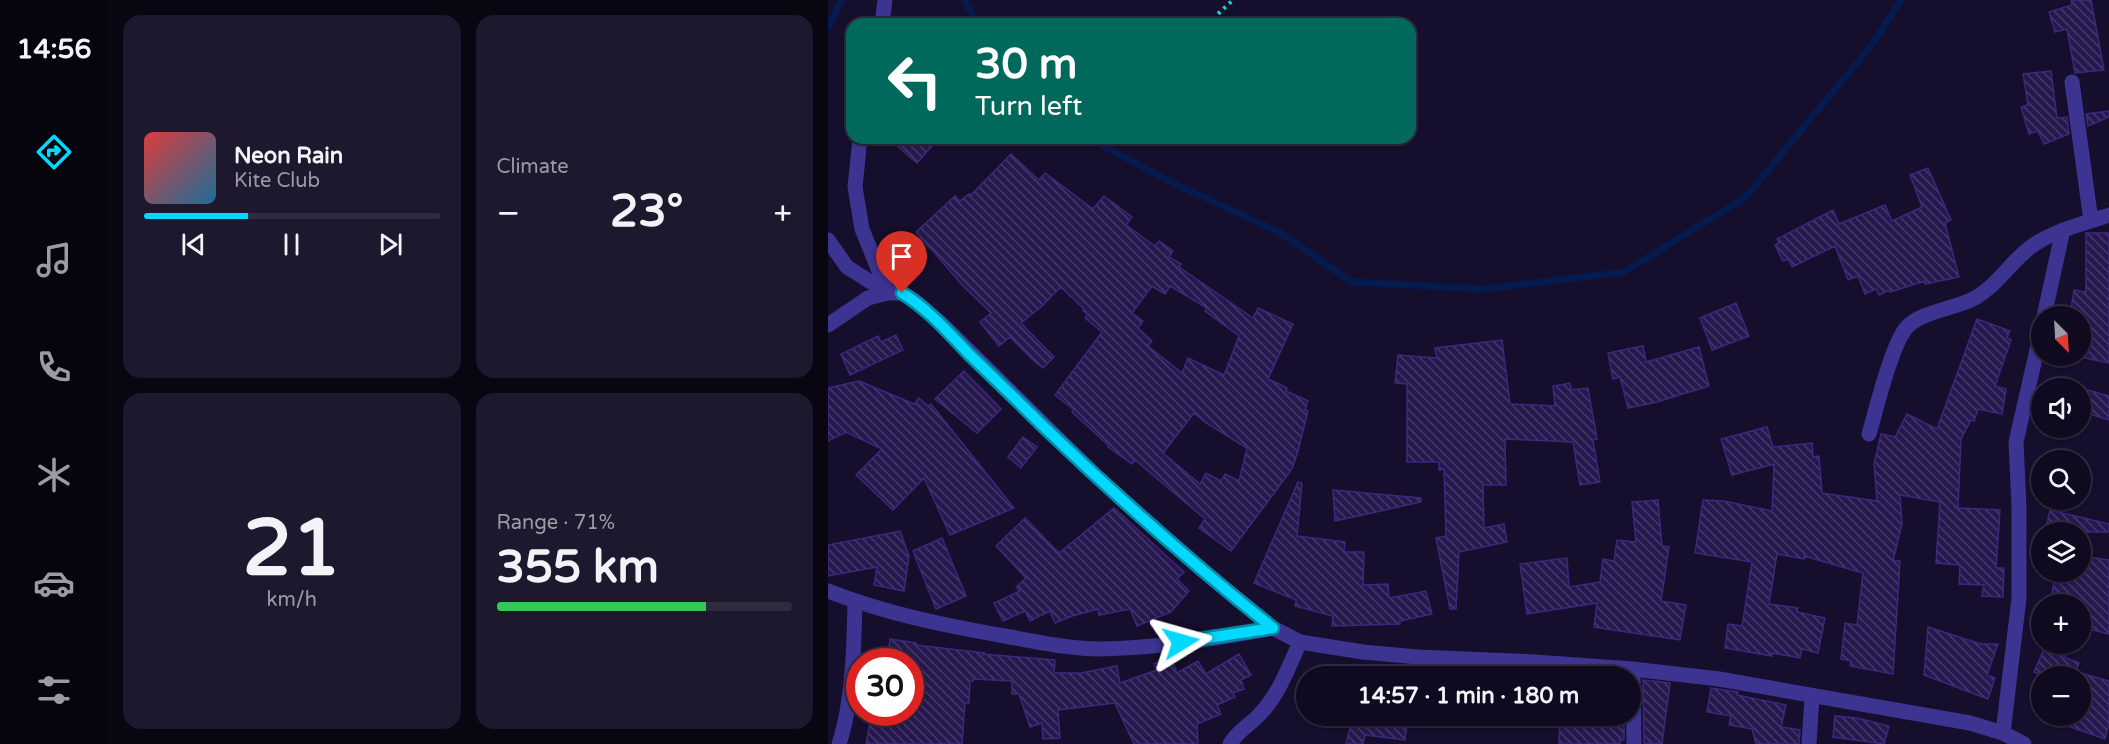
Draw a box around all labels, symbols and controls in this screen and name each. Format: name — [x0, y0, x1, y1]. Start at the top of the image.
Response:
text: 14:56 — [17, 33, 91, 66]
text: 30 m — [975, 39, 1077, 90]
icon: left — [876, 42, 954, 120]
text: Turn left — [975, 90, 1082, 123]
icon: directions — [33, 131, 75, 173]
text: Neon Rain — [234, 143, 343, 169]
text: Climate — [497, 155, 569, 179]
text: Kite Club — [234, 169, 320, 193]
text: 23° — [610, 185, 683, 239]
text: − — [497, 194, 520, 233]
text: + — [773, 194, 792, 233]
icon: previous — [177, 228, 210, 261]
icon: pause — [275, 228, 308, 261]
icon: next — [374, 228, 407, 261]
pin — [876, 231, 927, 293]
icon: music — [33, 239, 75, 281]
icon: arrive — [885, 240, 918, 273]
north arrow — [2031, 306, 2091, 366]
map controls — [2031, 306, 2091, 726]
icon: phone — [33, 346, 75, 388]
button: sound — [2031, 378, 2091, 438]
button: search — [2031, 450, 2091, 510]
icon: climate — [33, 454, 75, 496]
text: 21 — [243, 502, 341, 596]
text: Range · 71% — [497, 511, 615, 535]
button: layers — [2031, 522, 2091, 582]
text: 355 km — [497, 541, 659, 595]
icon: car — [33, 562, 75, 604]
text: km/h — [267, 588, 317, 612]
button: + — [2031, 594, 2091, 654]
position arrow — [1149, 610, 1213, 674]
speed limit sign: 30 — [846, 648, 924, 726]
button: − — [2031, 666, 2091, 726]
icon: filters — [33, 669, 75, 711]
text: 14:57 · 1 min · 180 m — [1358, 683, 1579, 709]

